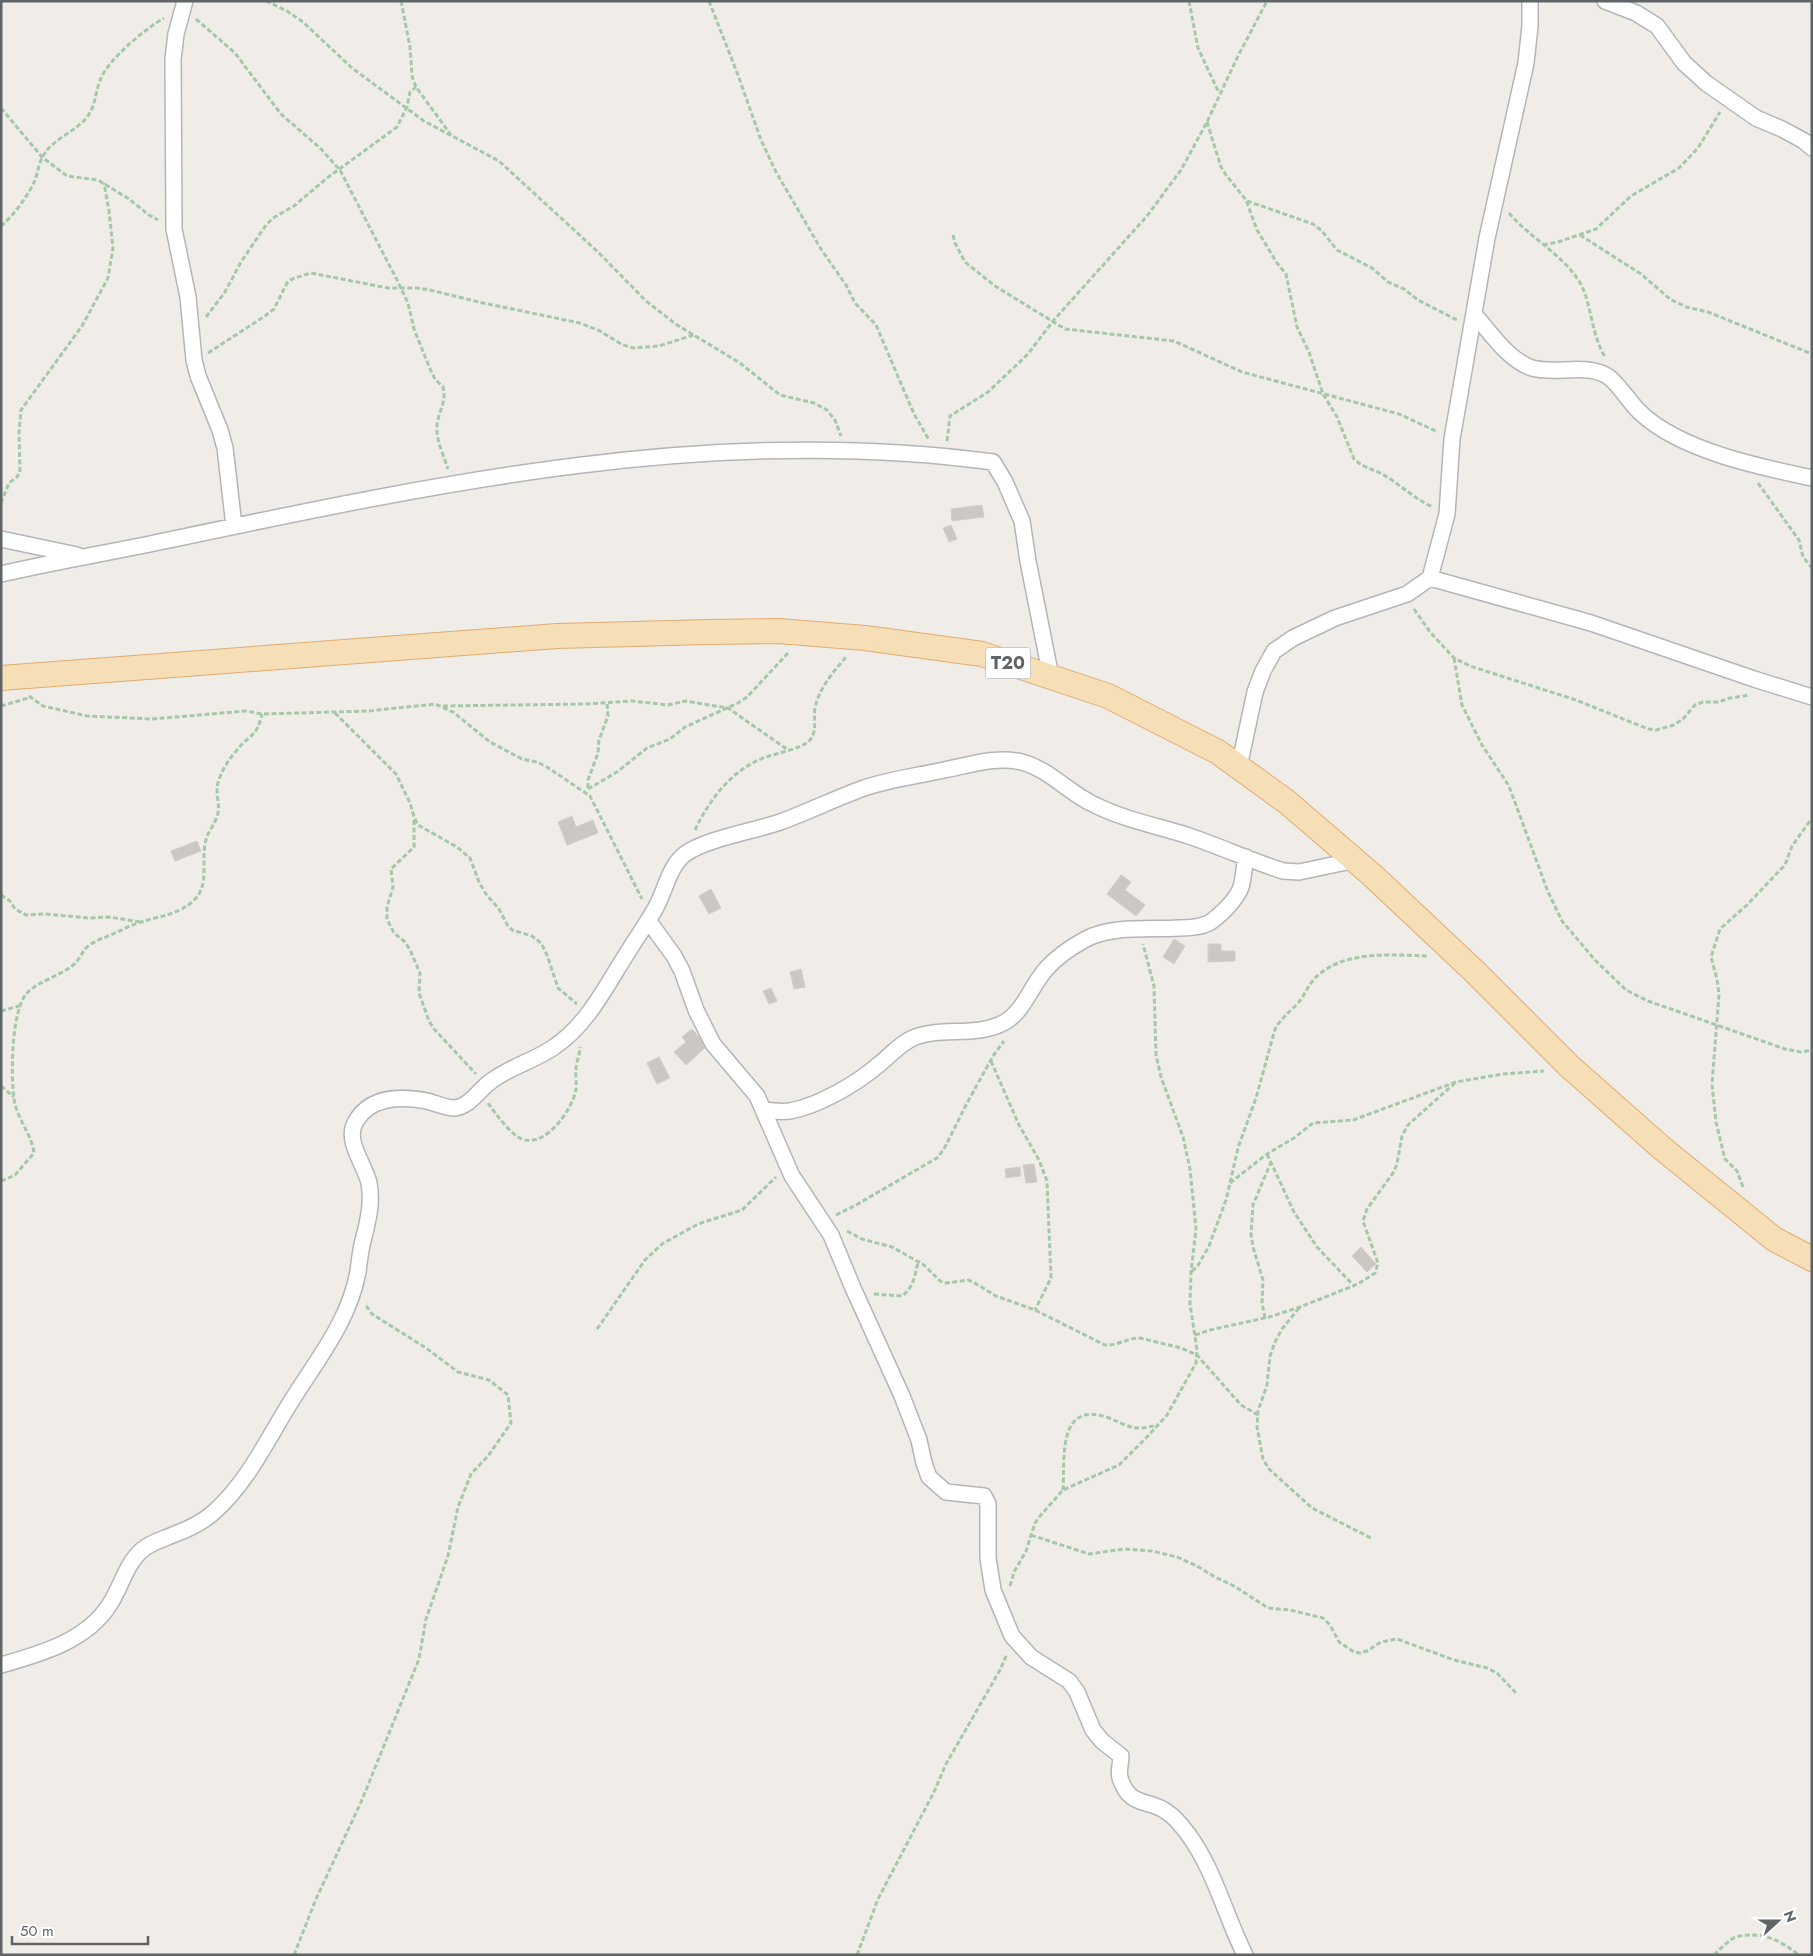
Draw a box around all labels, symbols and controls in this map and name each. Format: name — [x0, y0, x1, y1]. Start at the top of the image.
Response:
road number: T20 — [986, 648, 1030, 678]
north arrow — [1753, 1896, 1803, 1946]
text: N — [1779, 1908, 1801, 1925]
scale bar — [12, 1914, 149, 1946]
text: 50 m — [20, 1920, 54, 1942]

